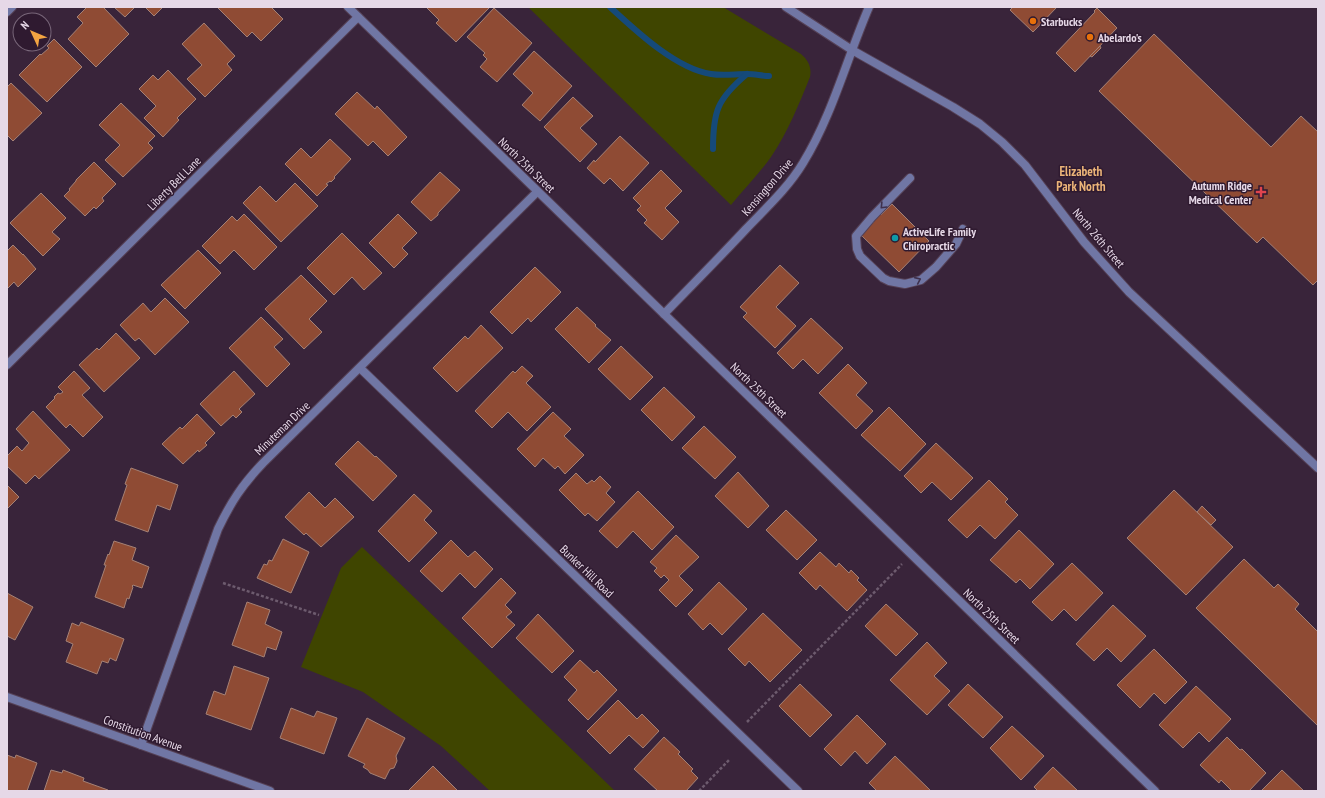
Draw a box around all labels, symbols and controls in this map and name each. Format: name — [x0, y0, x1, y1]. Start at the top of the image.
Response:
north arrow — [12, 12, 52, 52]
place label: Starbucks — [1041, 14, 1082, 29]
marker: Starbucks — [1028, 16, 1038, 26]
text: N — [18, 18, 32, 32]
place label: Abelardo's — [1097, 30, 1142, 45]
marker: Abelardo's — [1085, 32, 1095, 42]
street label: North 25th Street — [495, 134, 559, 196]
street label: Liberty Bell Lane — [144, 153, 204, 213]
street label: Kensington Drive — [738, 155, 796, 219]
district label: Elizabeth Park North — [1056, 163, 1106, 195]
place label: Autumn Ridge Medical Center — [1189, 178, 1252, 207]
marker: Autumn Ridge Medical Center — [1255, 186, 1267, 198]
one-way arrow — [880, 201, 888, 209]
street label: North 26th Street — [1070, 205, 1129, 271]
place label: ActiveLife Family Chiropractic — [902, 224, 976, 253]
marker: ActiveLife Family Chiropractic — [890, 233, 900, 243]
one-way arrow — [914, 277, 921, 285]
street label: North 25th Street — [727, 359, 791, 421]
street label: Minuteman Drive — [251, 398, 313, 458]
street label: Bunker Hill Road — [557, 542, 617, 600]
street label: North 25th Street — [960, 585, 1024, 647]
street label: Constitution Avenue — [101, 712, 185, 754]

